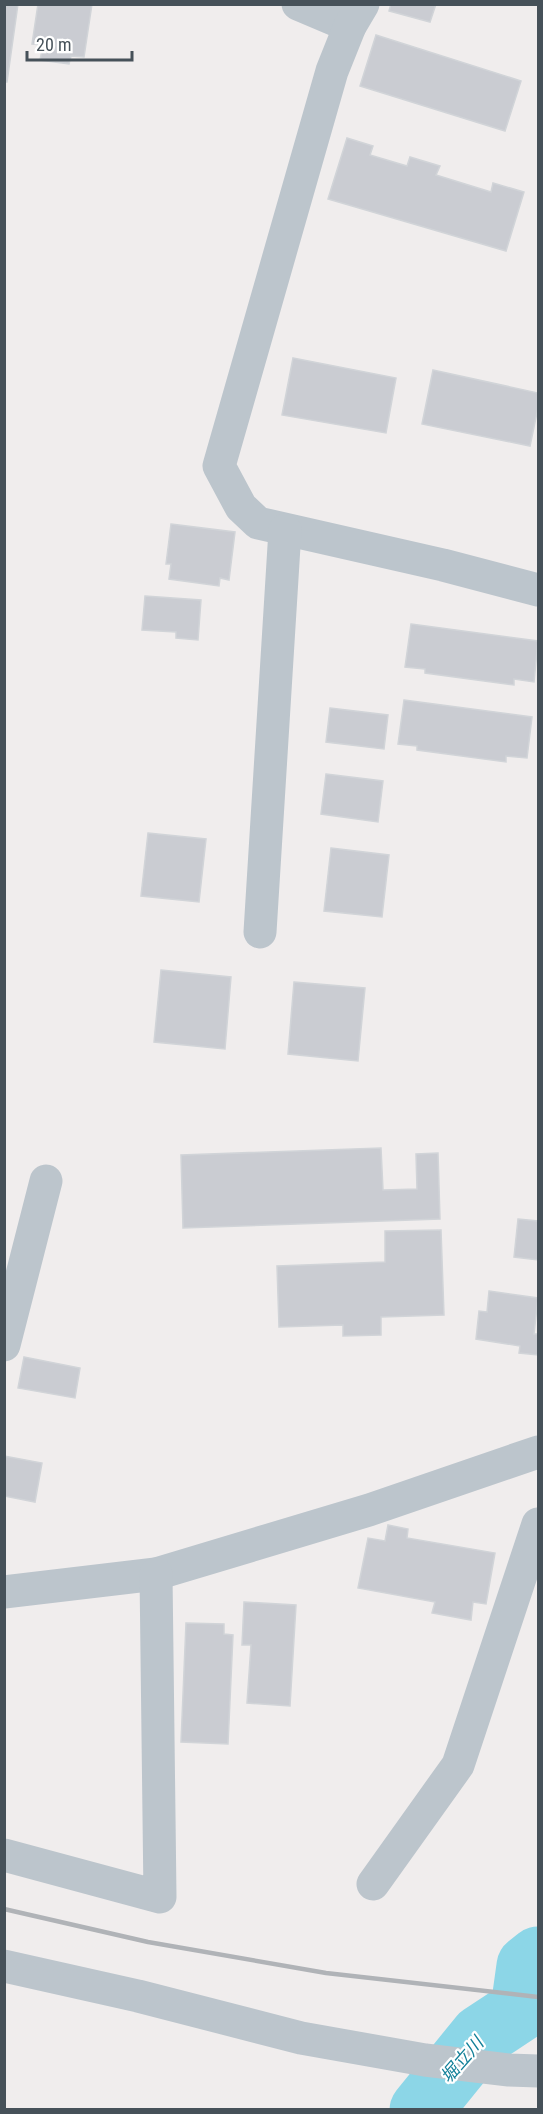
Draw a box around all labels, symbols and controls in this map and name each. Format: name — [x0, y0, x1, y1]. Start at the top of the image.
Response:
scale bar — [27, 24, 132, 62]
text: 20 m — [36, 34, 71, 55]
water label: 堀立川 — [436, 2031, 489, 2087]

